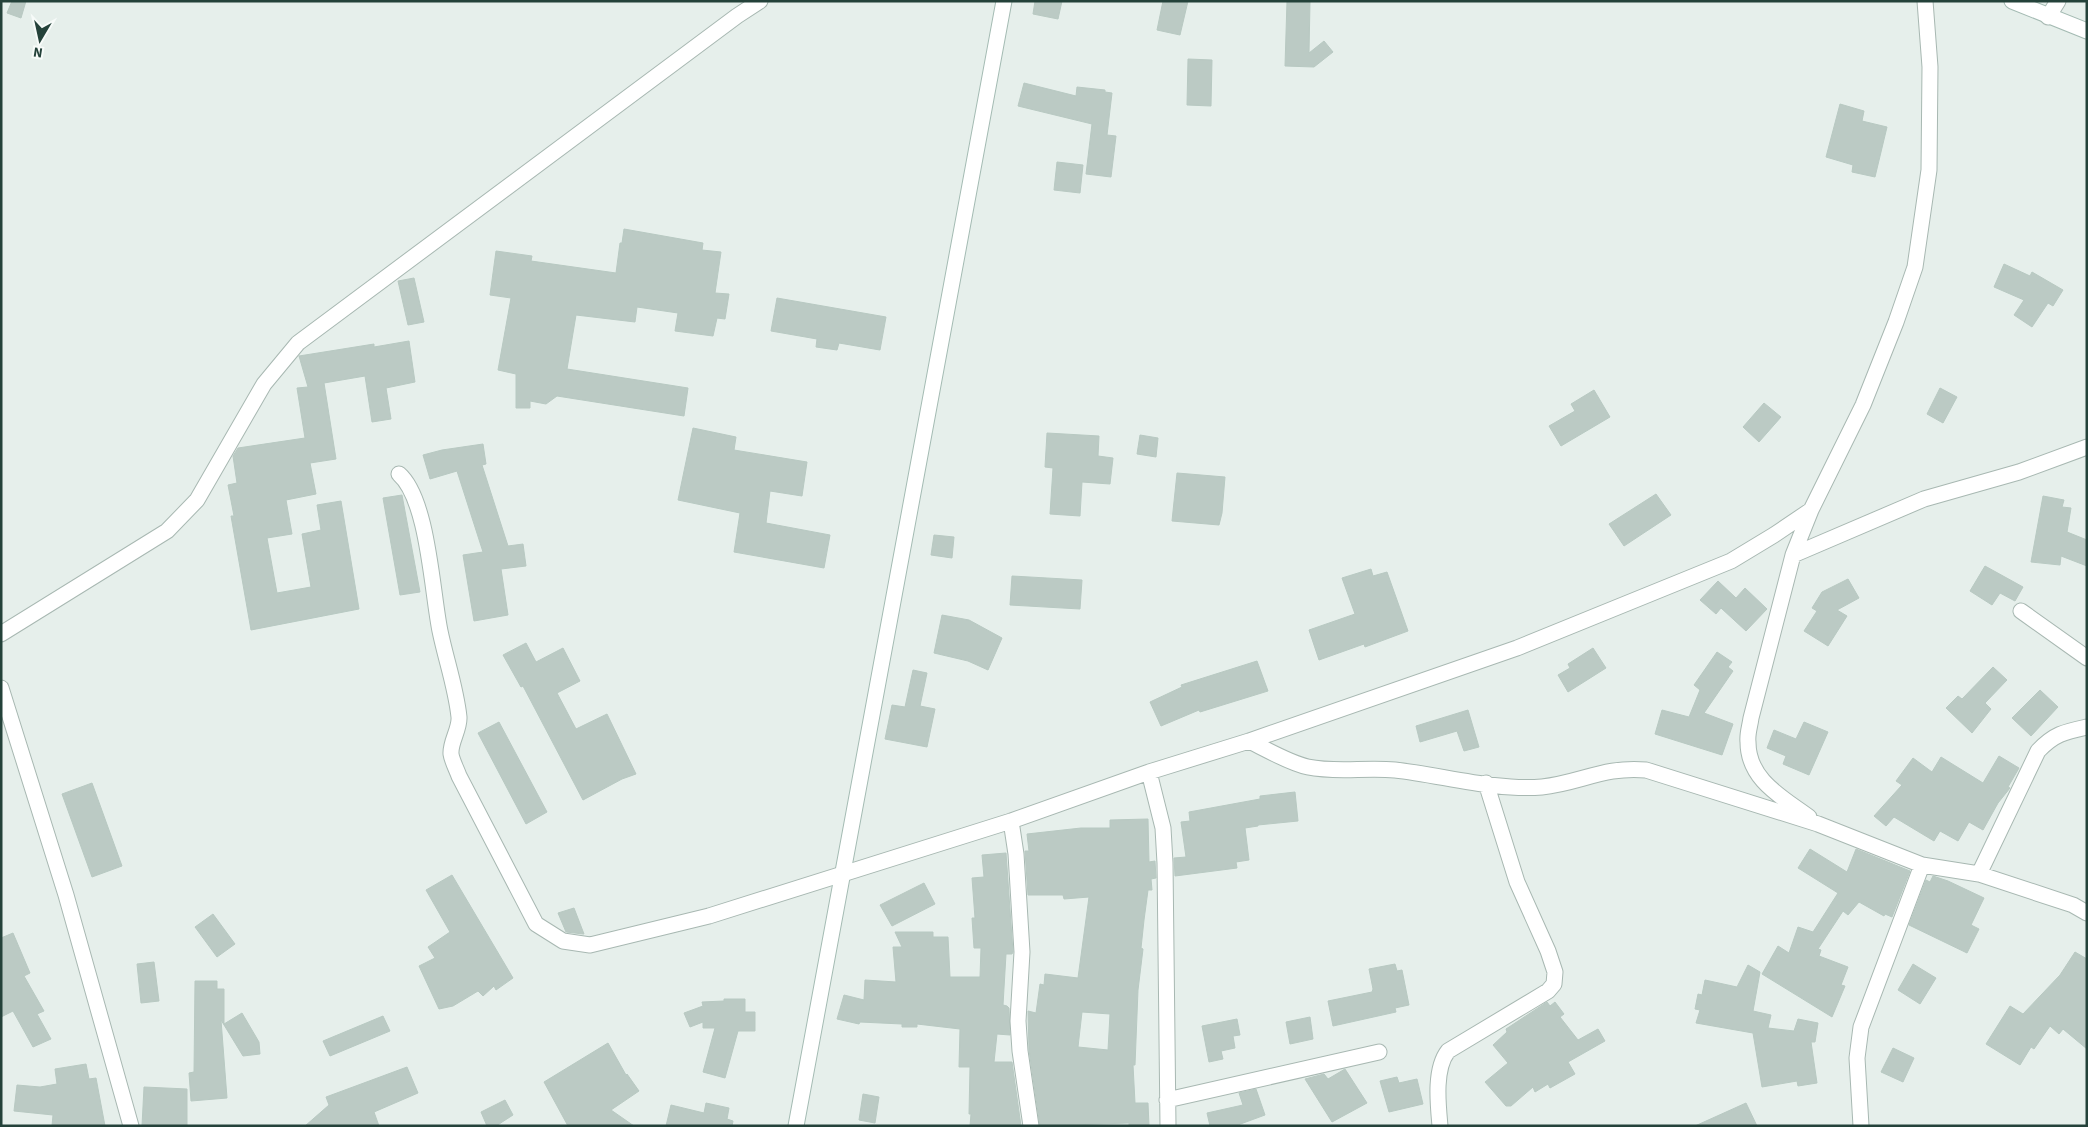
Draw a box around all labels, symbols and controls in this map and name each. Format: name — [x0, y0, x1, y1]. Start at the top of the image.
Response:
north arrow — [15, 15, 65, 65]
text: N — [32, 41, 44, 62]

